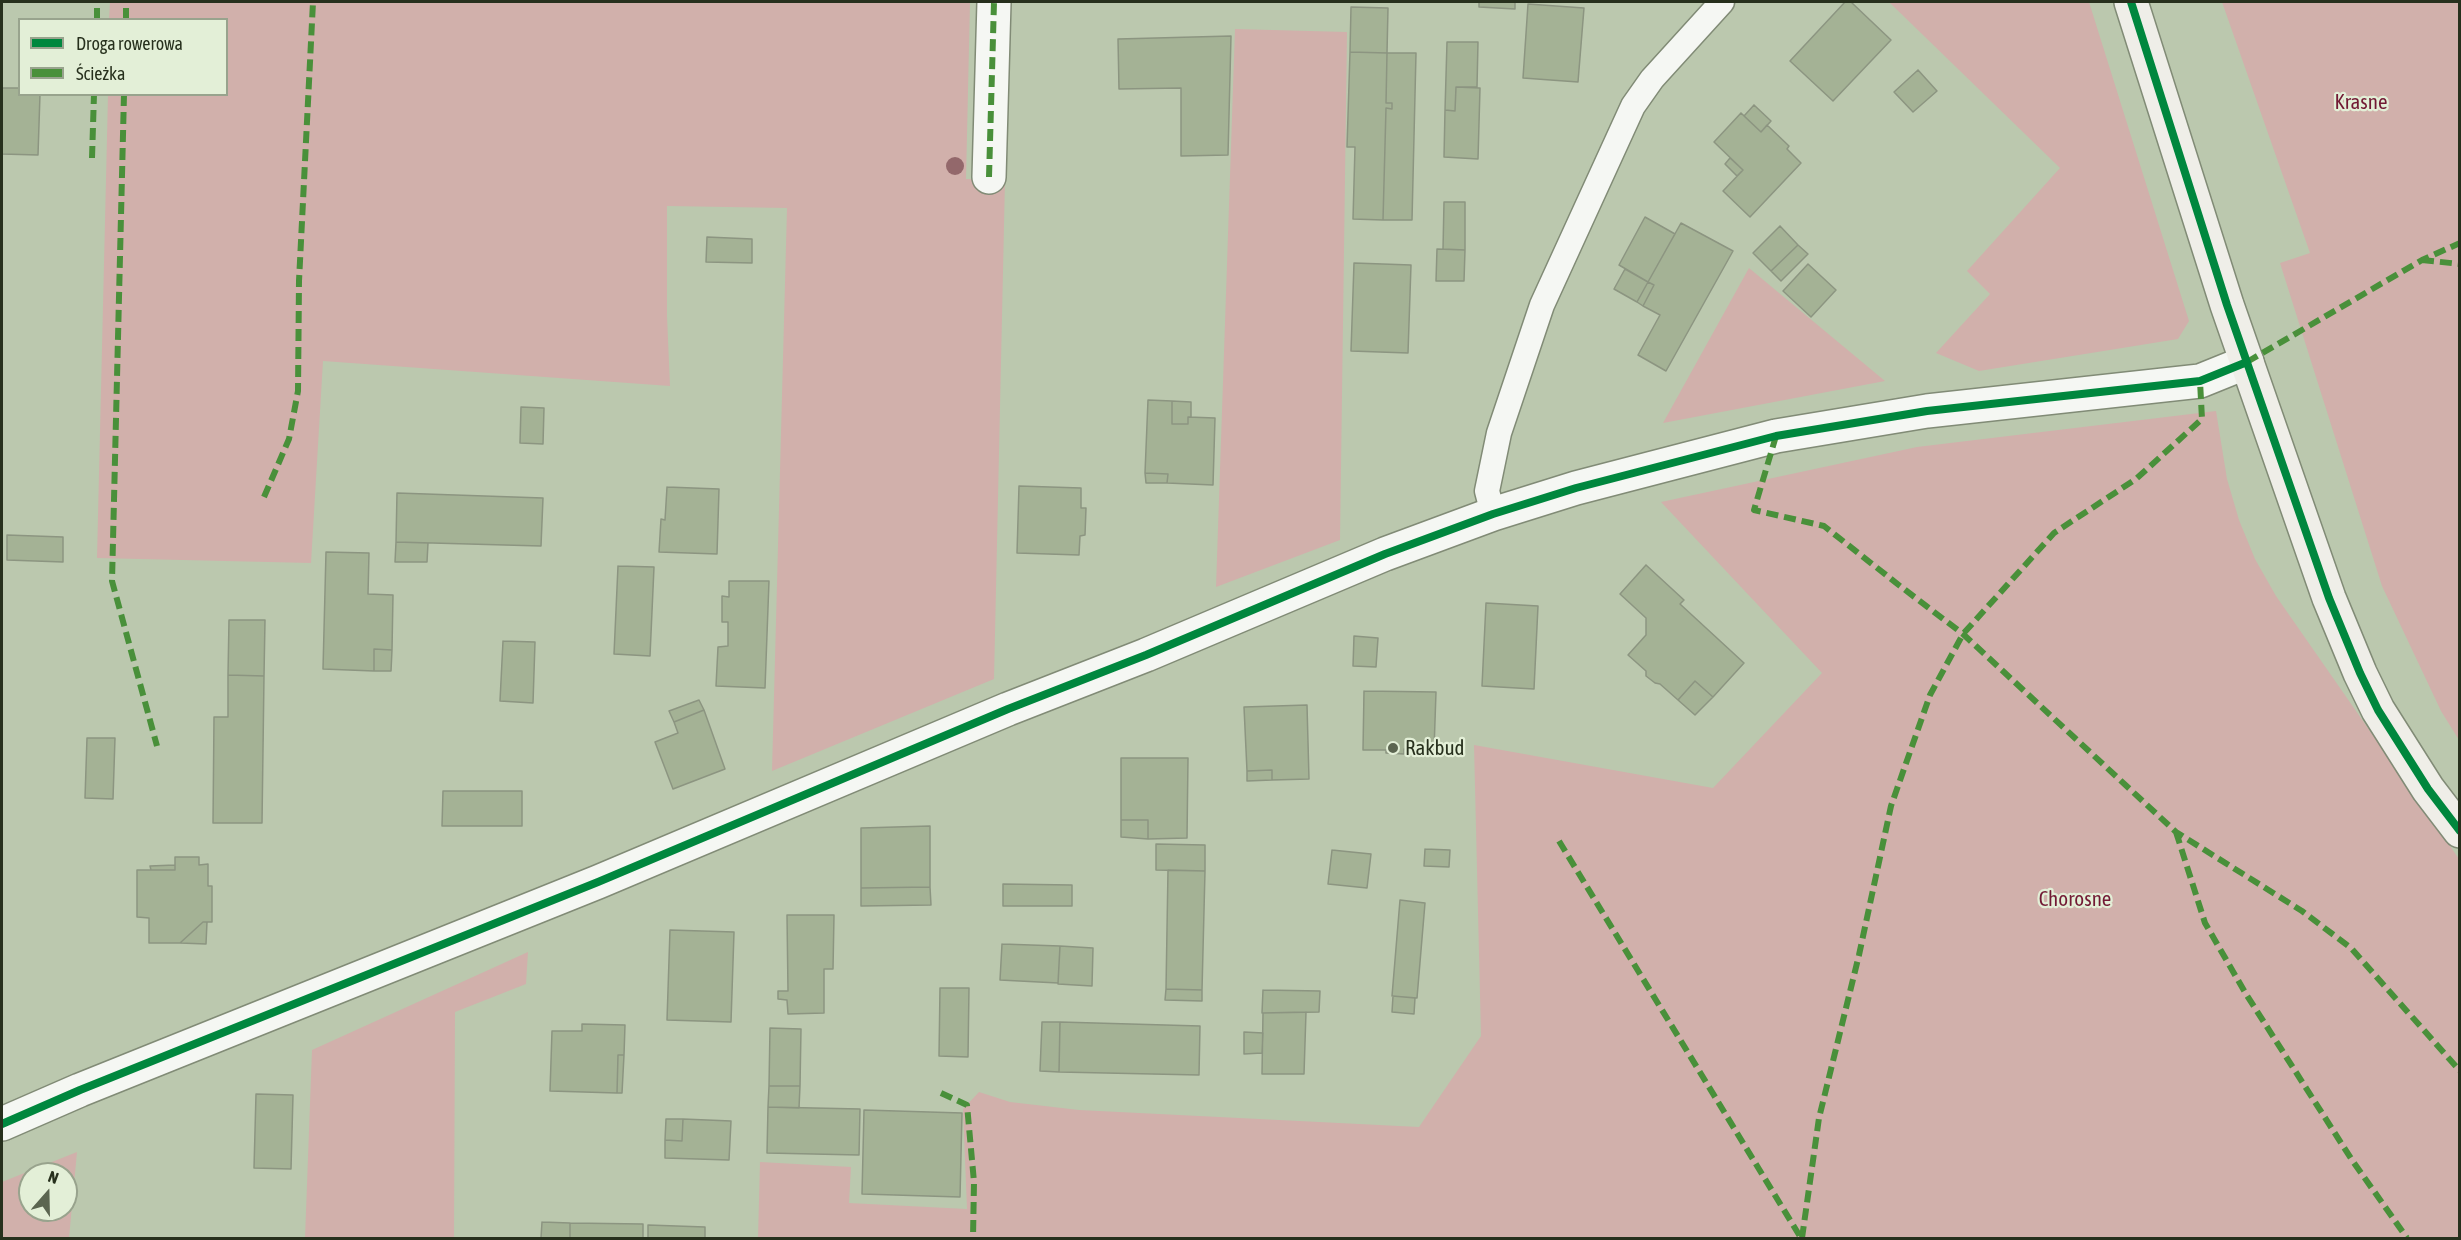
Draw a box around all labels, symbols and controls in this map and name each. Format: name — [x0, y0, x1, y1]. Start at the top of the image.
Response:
legend — [18, 18, 228, 96]
text: Droga rowerowa — [76, 33, 183, 54]
text: Ścieżka — [76, 63, 125, 84]
park label: Krasne — [2335, 89, 2387, 115]
place label: Rakbud — [1405, 735, 1465, 761]
marker: Rakbud — [1386, 741, 1400, 755]
park label: Chorosne — [2039, 886, 2111, 912]
north arrow — [18, 1162, 78, 1222]
text: N — [46, 1167, 61, 1187]

